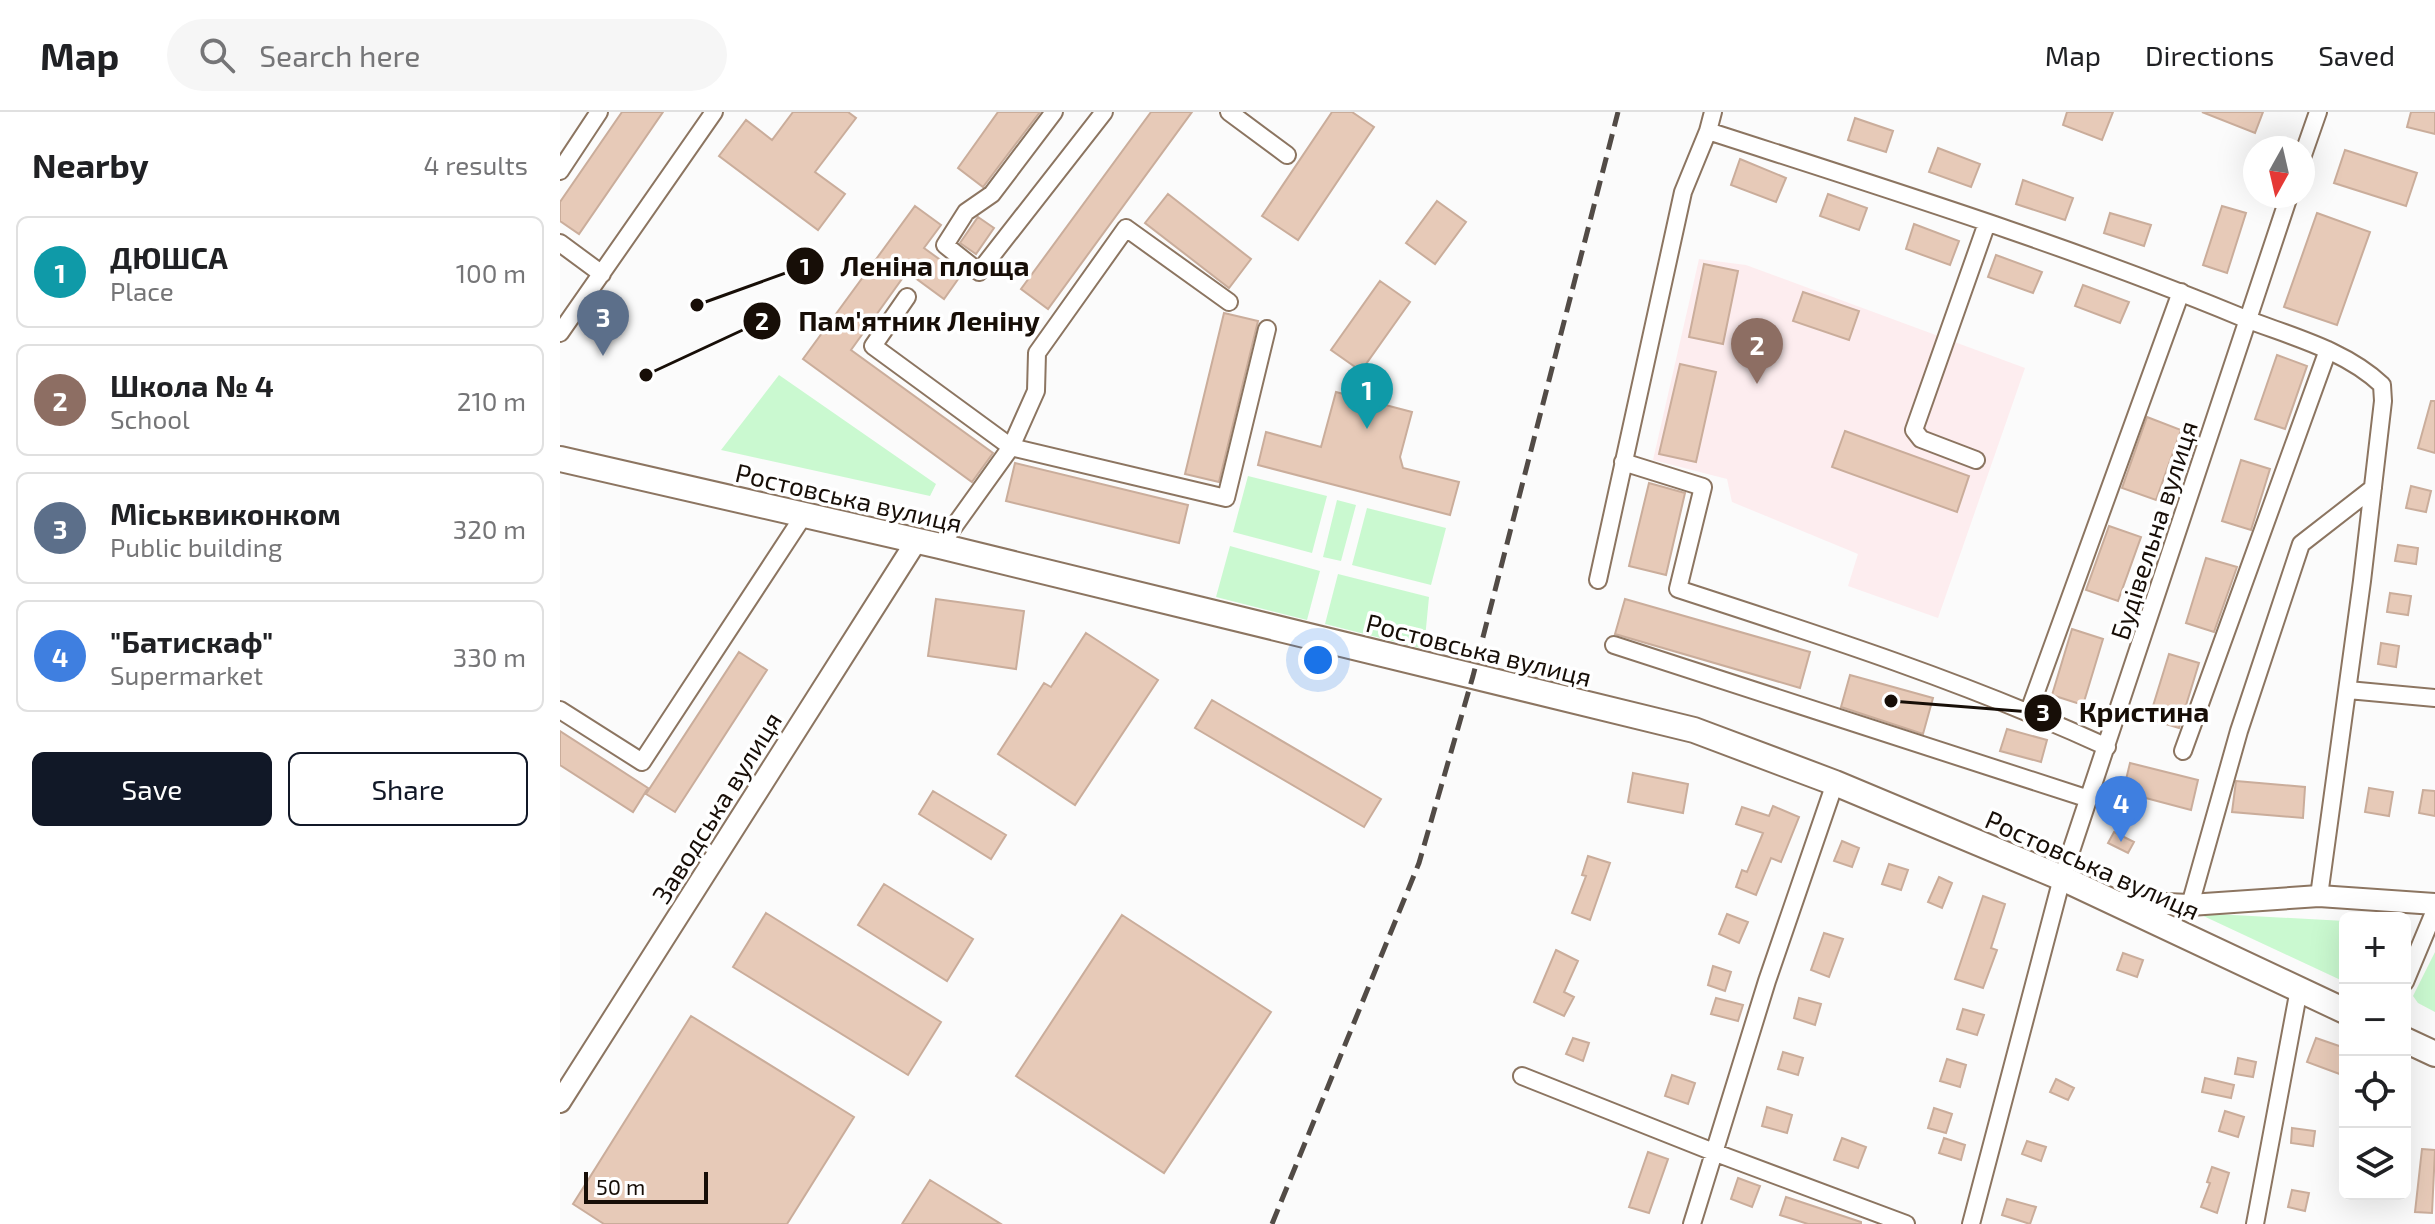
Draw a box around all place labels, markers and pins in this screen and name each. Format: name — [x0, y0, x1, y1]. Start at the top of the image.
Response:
callout: Леніна площа — [785, 240, 1046, 292]
pin: 3 — [577, 290, 629, 356]
callout: Пам'ятник Леніну — [742, 295, 1055, 347]
pin: 2 — [1731, 318, 1783, 384]
pin: 1 — [1341, 363, 1393, 429]
callout: Кристина — [2023, 687, 2225, 739]
pin: 4 — [2095, 776, 2147, 842]

